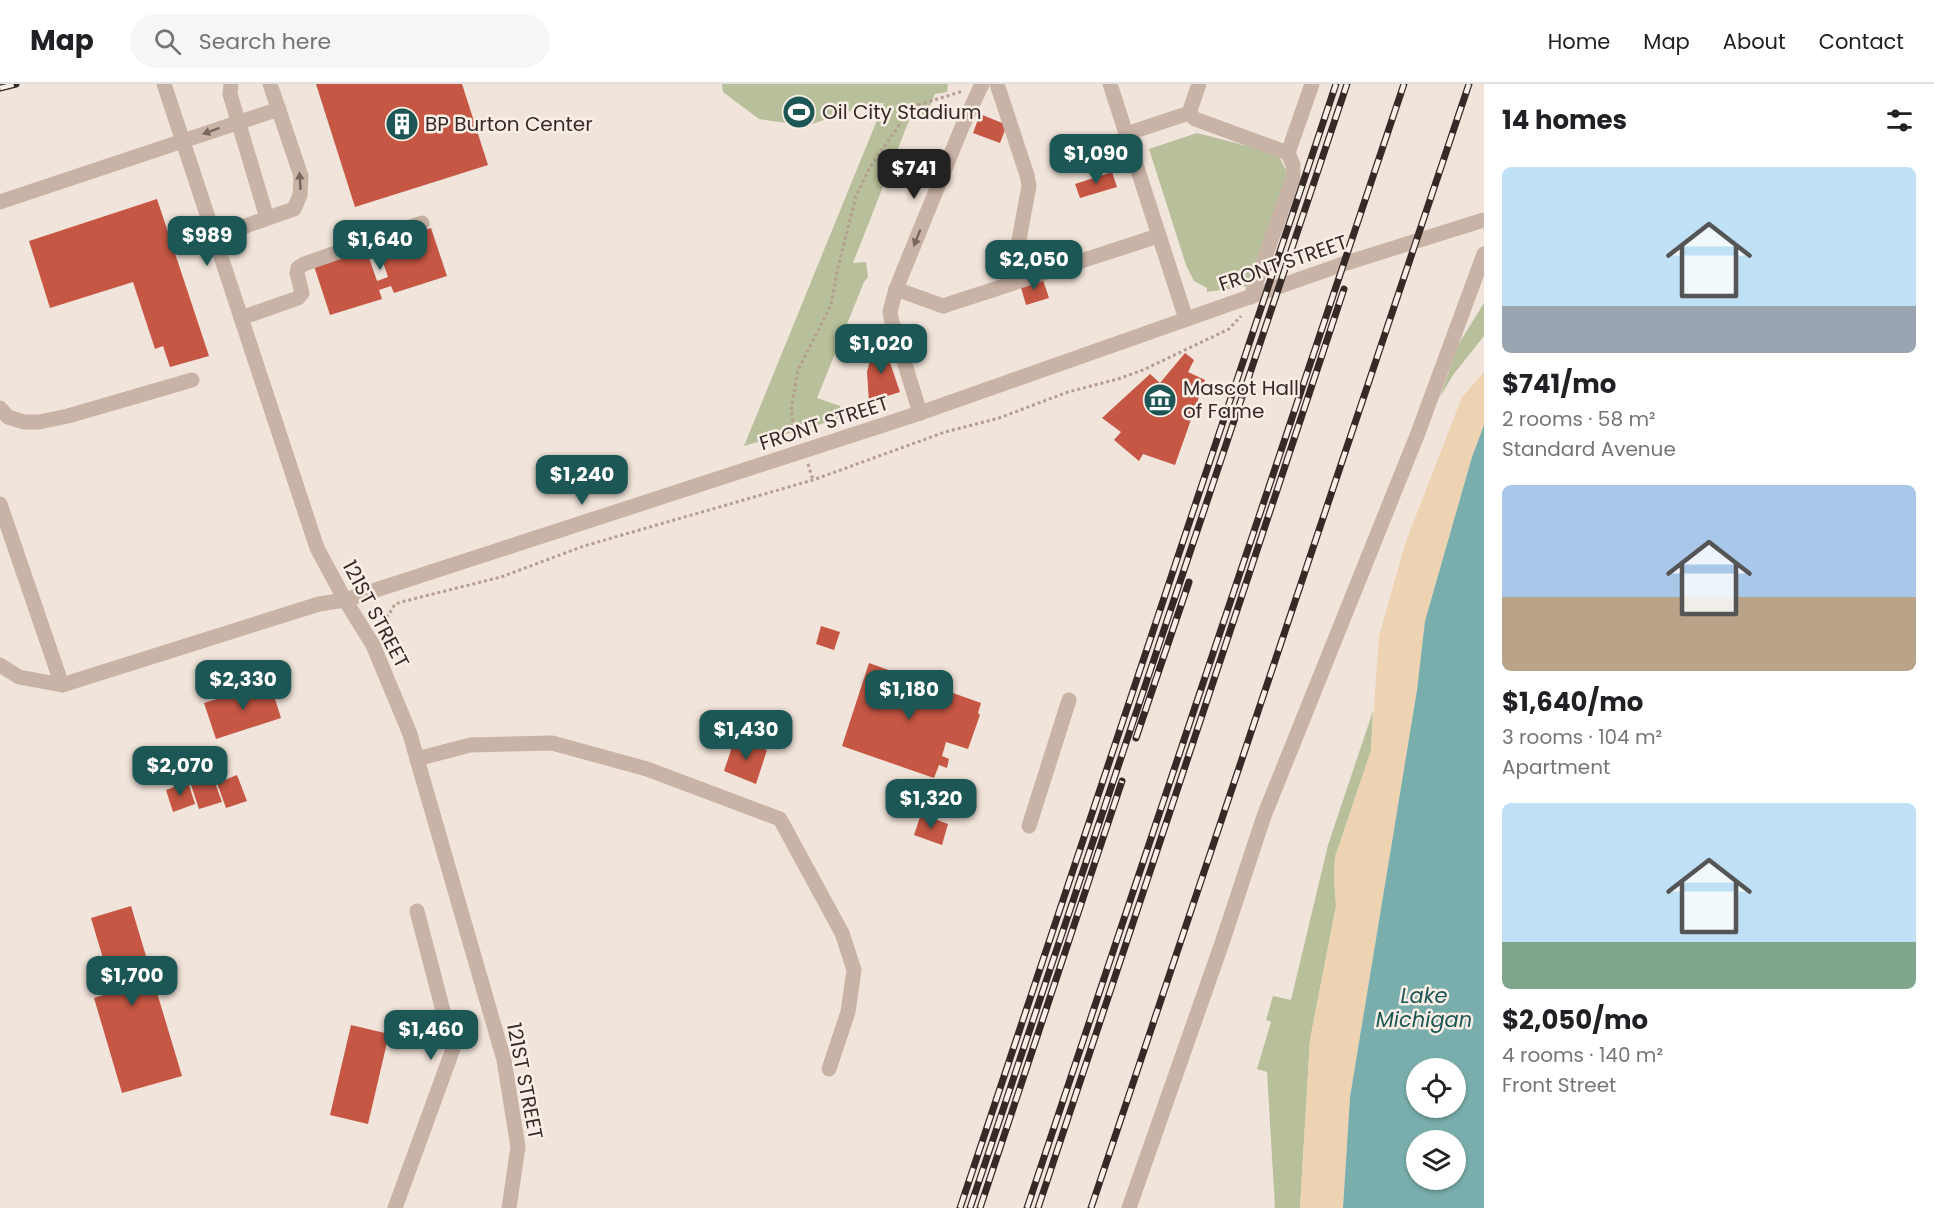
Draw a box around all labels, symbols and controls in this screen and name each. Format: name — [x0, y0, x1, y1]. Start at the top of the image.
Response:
search box — [130, 14, 550, 68]
text: Map — [30, 21, 94, 60]
icon: search — [151, 25, 184, 58]
text: Search here — [199, 26, 331, 57]
text: Home — [1548, 27, 1610, 56]
text: Map — [1643, 27, 1690, 56]
text: About — [1723, 27, 1786, 56]
text: Contact — [1819, 27, 1904, 56]
sports icon: Oil City Stadium — [781, 94, 817, 130]
place label: Oil City Stadium — [822, 98, 982, 126]
text: 14 homes — [1502, 102, 1627, 138]
icon: filters — [1883, 104, 1916, 137]
building icon: BP Burton Center — [384, 106, 420, 142]
place label: BP Burton Center — [425, 110, 593, 138]
one-way arrow — [202, 127, 220, 137]
pin: $1,090 — [1047, 134, 1145, 185]
text: $1,090 — [1064, 139, 1128, 167]
pin: $741 — [878, 149, 950, 200]
text: $741 — [892, 154, 936, 182]
one-way arrow — [295, 171, 305, 190]
icon: home — [1655, 206, 1763, 314]
pin: $989 — [171, 216, 243, 267]
pin: $1,640 — [331, 220, 429, 271]
text: $989 — [182, 221, 232, 249]
text: $1,640 — [347, 225, 413, 253]
street label: FRONT STREET — [1215, 228, 1351, 298]
one-way arrow — [912, 229, 922, 247]
pin: $2,050 — [985, 240, 1083, 291]
text: $2,050 — [999, 245, 1069, 273]
pin: $1,020 — [832, 324, 930, 375]
text: $1,020 — [849, 329, 913, 357]
text: $741/mo — [1502, 366, 1616, 402]
place label: Mascot Hall of Fame — [1183, 374, 1299, 425]
museum icon: Mascot Hall of Fame — [1142, 382, 1178, 418]
street label: FRONT STREET — [756, 389, 892, 457]
text: 2 rooms · 58 m² — [1502, 405, 1656, 433]
text: Standard Avenue — [1502, 435, 1676, 463]
pin: $1,240 — [533, 455, 631, 506]
text: $1,240 — [550, 460, 614, 488]
icon: home — [1655, 524, 1763, 632]
street label: 121ST STREET — [336, 555, 416, 673]
pin: $2,330 — [194, 660, 292, 711]
text: $2,330 — [209, 665, 277, 693]
pin: $1,180 — [860, 670, 958, 721]
text: $1,180 — [879, 675, 939, 703]
text: $1,640/mo — [1502, 684, 1643, 720]
pin: $1,430 — [697, 710, 795, 761]
text: $1,430 — [713, 715, 779, 743]
text: 3 rooms · 104 m² — [1502, 723, 1662, 751]
pin: $2,070 — [131, 746, 229, 797]
text: $2,070 — [146, 751, 214, 779]
text: Apartment — [1502, 753, 1610, 781]
pin: $1,320 — [882, 779, 980, 830]
text: $1,320 — [900, 784, 962, 812]
icon: home — [1655, 842, 1763, 950]
pin: $1,700 — [83, 956, 181, 1007]
text: $1,700 — [100, 961, 164, 989]
water label: Lake Michigan — [1376, 981, 1472, 1034]
text: $2,050/mo — [1502, 1002, 1648, 1038]
pin: $1,460 — [382, 1010, 480, 1061]
text: $1,460 — [398, 1015, 464, 1043]
street label: 121ST STREET — [500, 1020, 550, 1142]
text: 4 rooms · 140 m² — [1502, 1041, 1663, 1069]
map controls — [1406, 1058, 1466, 1190]
button: locate — [1406, 1058, 1466, 1118]
text: Front Street — [1502, 1071, 1616, 1099]
button: layers — [1406, 1130, 1466, 1190]

